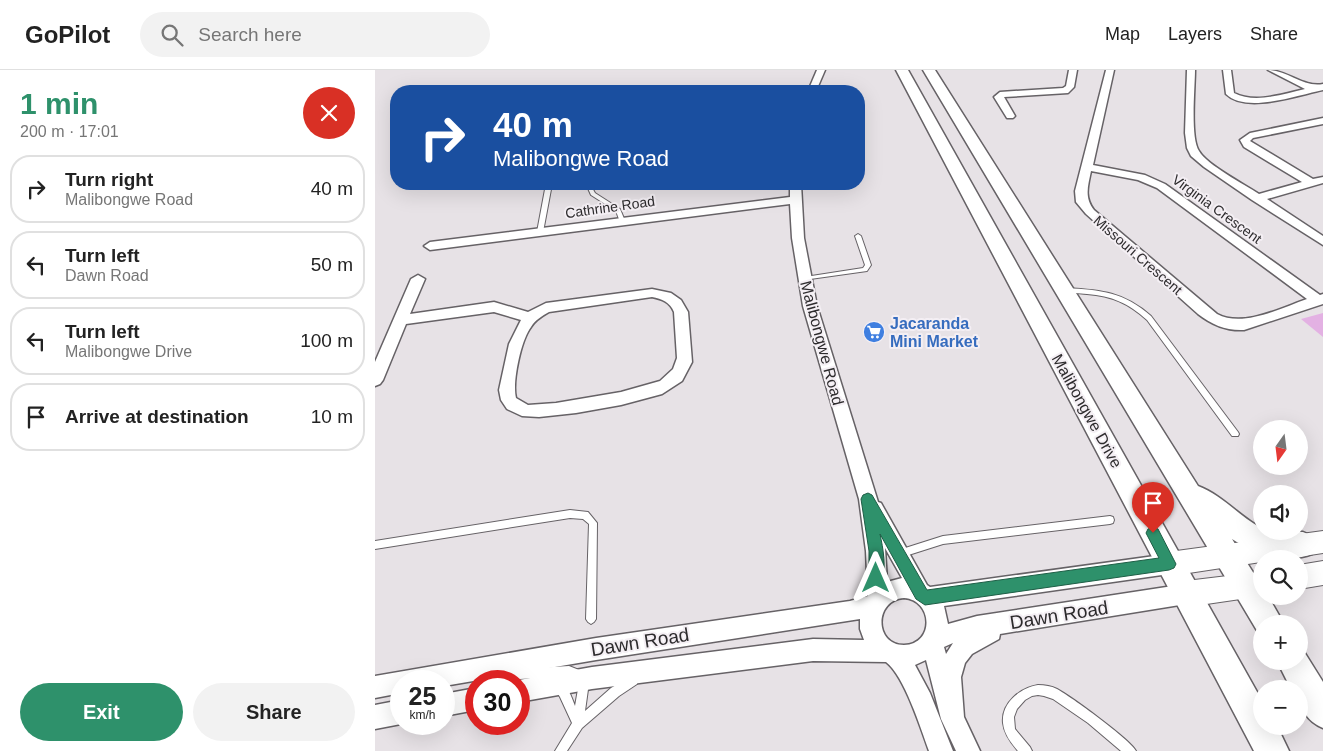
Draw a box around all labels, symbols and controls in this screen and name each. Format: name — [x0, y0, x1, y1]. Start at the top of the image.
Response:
search box — [140, 12, 490, 57]
text: GoPilot — [25, 21, 110, 48]
icon: search — [158, 21, 186, 49]
text: Search here — [198, 24, 302, 45]
text: Map — [1105, 24, 1140, 44]
text: Layers — [1168, 24, 1222, 44]
text: Share — [1250, 24, 1298, 44]
text: 1 min — [20, 87, 98, 120]
button: close — [303, 87, 355, 139]
icon: right — [410, 105, 475, 170]
text: 40 m — [493, 105, 573, 144]
text: 200 m · 17:01 — [20, 123, 119, 140]
text: Malibongwe Road — [493, 146, 669, 171]
text: Turn right — [65, 169, 153, 190]
street label: Virginia Crescent — [1169, 171, 1265, 247]
icon: right — [22, 175, 50, 203]
text: 40 m — [311, 178, 353, 199]
text: Malibongwe Road — [65, 191, 193, 208]
street label: Cathrine Road — [564, 193, 656, 221]
street label: Missouri Crescent — [1090, 212, 1186, 298]
text: Turn left — [65, 245, 140, 266]
icon: left — [22, 251, 50, 279]
text: 50 m — [311, 254, 353, 275]
text: Dawn Road — [65, 267, 149, 284]
street label: Malibongwe Road — [797, 279, 847, 407]
place label: Jacaranda Mini Market — [890, 315, 979, 350]
supermarket icon: Jacaranda Mini Market — [862, 320, 886, 344]
text: Turn left — [65, 321, 140, 342]
icon: left — [22, 327, 50, 355]
text: 100 m — [300, 330, 353, 351]
text: Malibongwe Drive — [65, 343, 192, 360]
street label: Malibongwe Drive — [1049, 351, 1125, 471]
icon: arrive — [22, 403, 50, 431]
text: Arrive at destination — [65, 406, 249, 427]
text: 10 m — [311, 406, 353, 427]
north arrow — [1253, 420, 1307, 475]
map controls — [1253, 420, 1308, 735]
pin — [1132, 482, 1174, 533]
button: sound — [1253, 485, 1308, 540]
icon: arrive — [1139, 489, 1167, 517]
button: search — [1253, 550, 1308, 605]
position arrow — [849, 551, 901, 603]
street label: Dawn Road — [1008, 597, 1110, 633]
button: + — [1253, 615, 1308, 670]
street label: Dawn Road — [589, 624, 691, 660]
speed limit sign: 30 — [465, 670, 530, 735]
button: − — [1253, 680, 1308, 735]
text: 25 — [409, 682, 436, 710]
button: Exit — [20, 683, 183, 741]
button: Share — [193, 683, 355, 741]
text: km/h — [409, 708, 436, 722]

